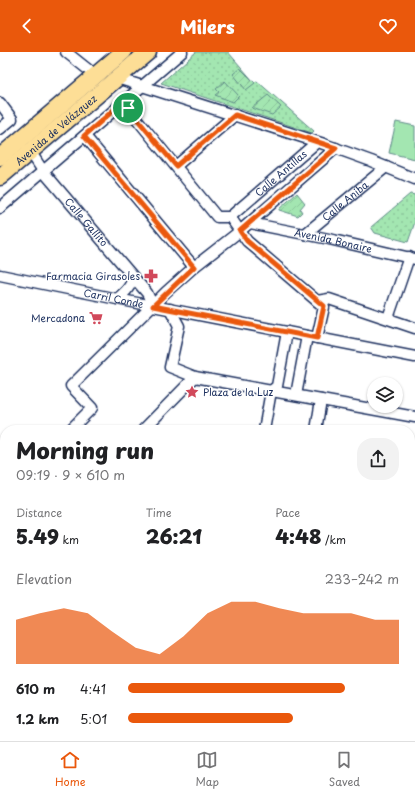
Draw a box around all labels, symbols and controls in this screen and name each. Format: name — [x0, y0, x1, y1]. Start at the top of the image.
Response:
text: Milers — [180, 13, 235, 40]
icon: back — [16, 15, 38, 37]
icon: heart — [377, 15, 399, 37]
street label: Avenida de Velázquez — [11, 91, 100, 168]
pin — [111, 91, 145, 125]
icon: arrive — [117, 97, 139, 119]
street label: Calle Antillas — [251, 146, 310, 200]
street label: Calle Aniba — [318, 176, 372, 224]
street label: Calle Gallito — [62, 194, 112, 250]
street label: Avenida Bonaire — [293, 224, 374, 256]
place label: Farmacia Girasoles — [46, 268, 140, 283]
pharmacy icon: Farmacia Girasoles — [143, 268, 159, 284]
street label: Carril Conde — [83, 284, 145, 311]
place label: Mercadona — [31, 310, 86, 325]
supermarket icon: Mercadona — [88, 310, 104, 326]
map controls — [367, 377, 403, 413]
button: layers — [367, 377, 403, 413]
place icon: Plaza de la Luz — [184, 384, 200, 400]
place label: Plaza de la Luz — [203, 384, 274, 399]
text: Morning run — [16, 433, 154, 466]
button: share — [357, 438, 399, 480]
text: 09:19 · 9 × 610 m — [16, 465, 125, 484]
text: Distance — [16, 504, 62, 521]
text: Time — [146, 504, 172, 521]
text: Pace — [275, 504, 300, 521]
text: 5.49 — [16, 521, 59, 551]
text: 26:21 — [146, 521, 202, 551]
text: 4:48 — [275, 521, 321, 551]
text: km — [59, 531, 79, 548]
text: /km — [321, 531, 346, 548]
text: Elevation — [16, 569, 72, 588]
text: 233–242 m — [325, 569, 399, 588]
text: 610 m — [16, 679, 55, 698]
text: 4:41 — [80, 679, 106, 698]
text: 1.2 km — [16, 709, 59, 728]
text: 5:01 — [80, 709, 107, 728]
tab: Home — [55, 749, 86, 790]
tab: Map — [195, 749, 219, 790]
tab: Saved — [329, 749, 360, 790]

